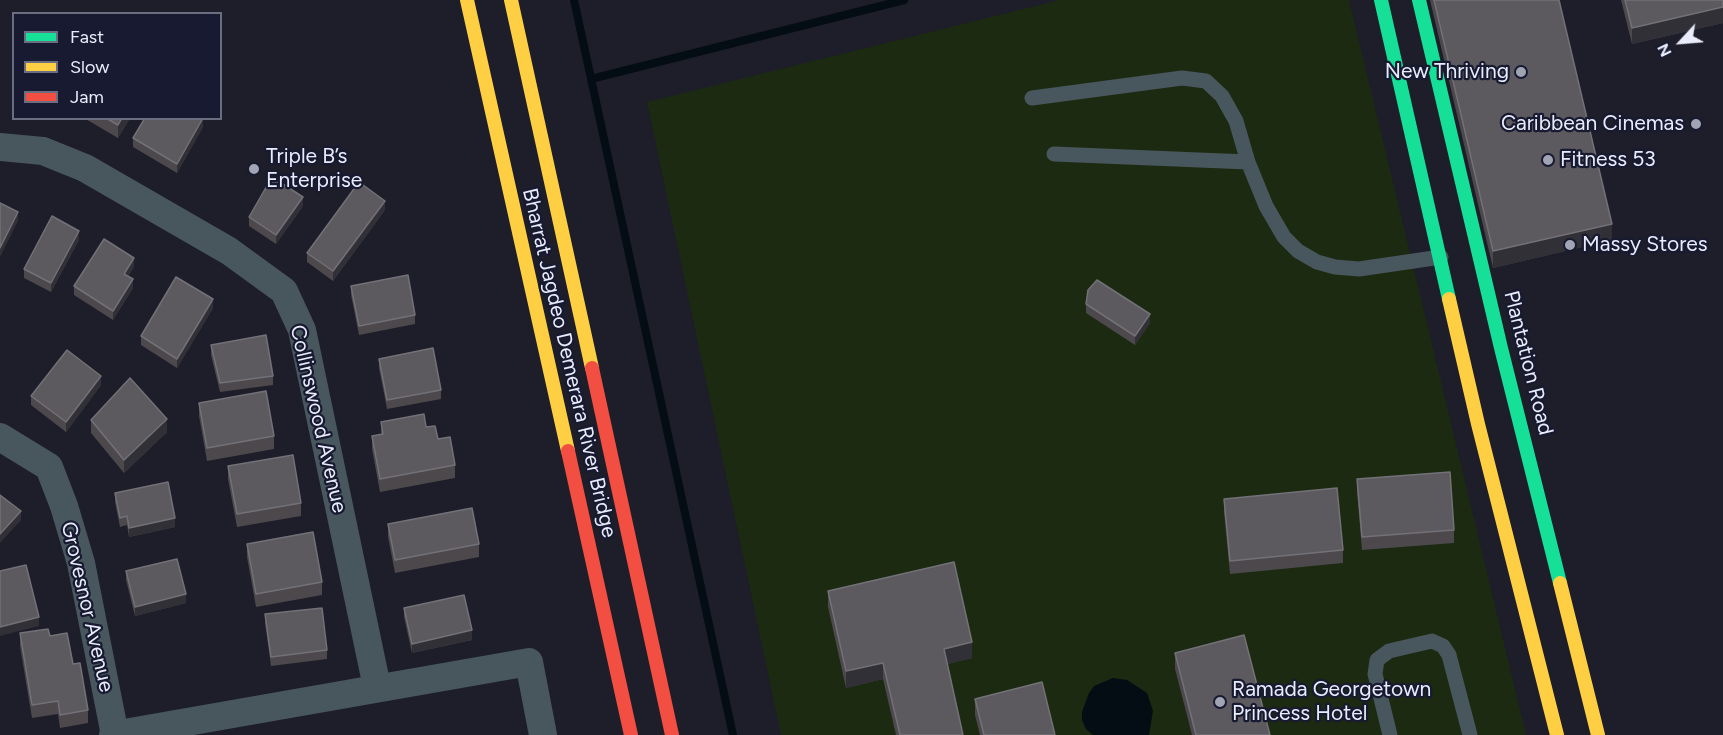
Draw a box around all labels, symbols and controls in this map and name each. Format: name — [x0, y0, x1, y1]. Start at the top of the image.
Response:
legend — [12, 12, 222, 120]
north arrow — [1651, 12, 1711, 72]
text: Fast — [70, 26, 104, 48]
text: N — [1653, 40, 1676, 60]
text: Slow — [70, 56, 109, 78]
place label: New Thriving — [1385, 59, 1509, 85]
marker: New Thriving — [1514, 65, 1528, 79]
text: Jam — [70, 86, 104, 108]
place label: Caribbean Cinemas — [1501, 111, 1684, 137]
marker: Caribbean Cinemas — [1689, 117, 1703, 131]
place label: Triple B’s Enterprise — [266, 144, 362, 194]
place label: Fitness 53 — [1560, 147, 1656, 173]
marker: Fitness 53 — [1541, 153, 1555, 167]
marker: Triple B’s Enterprise — [247, 162, 261, 176]
street label: Bharrat Jagdeo Demerara River Bridge — [516, 186, 622, 540]
place label: Massy Stores — [1582, 232, 1708, 258]
marker: Massy Stores — [1563, 238, 1577, 252]
street label: Plantation Road — [1498, 288, 1558, 438]
street label: Collinswood Avenue — [284, 323, 352, 515]
street label: Grovesnor Avenue — [55, 519, 119, 695]
place label: Ramada Georgetown Princess Hotel — [1232, 677, 1431, 727]
marker: Ramada Georgetown Princess Hotel — [1213, 695, 1227, 709]

